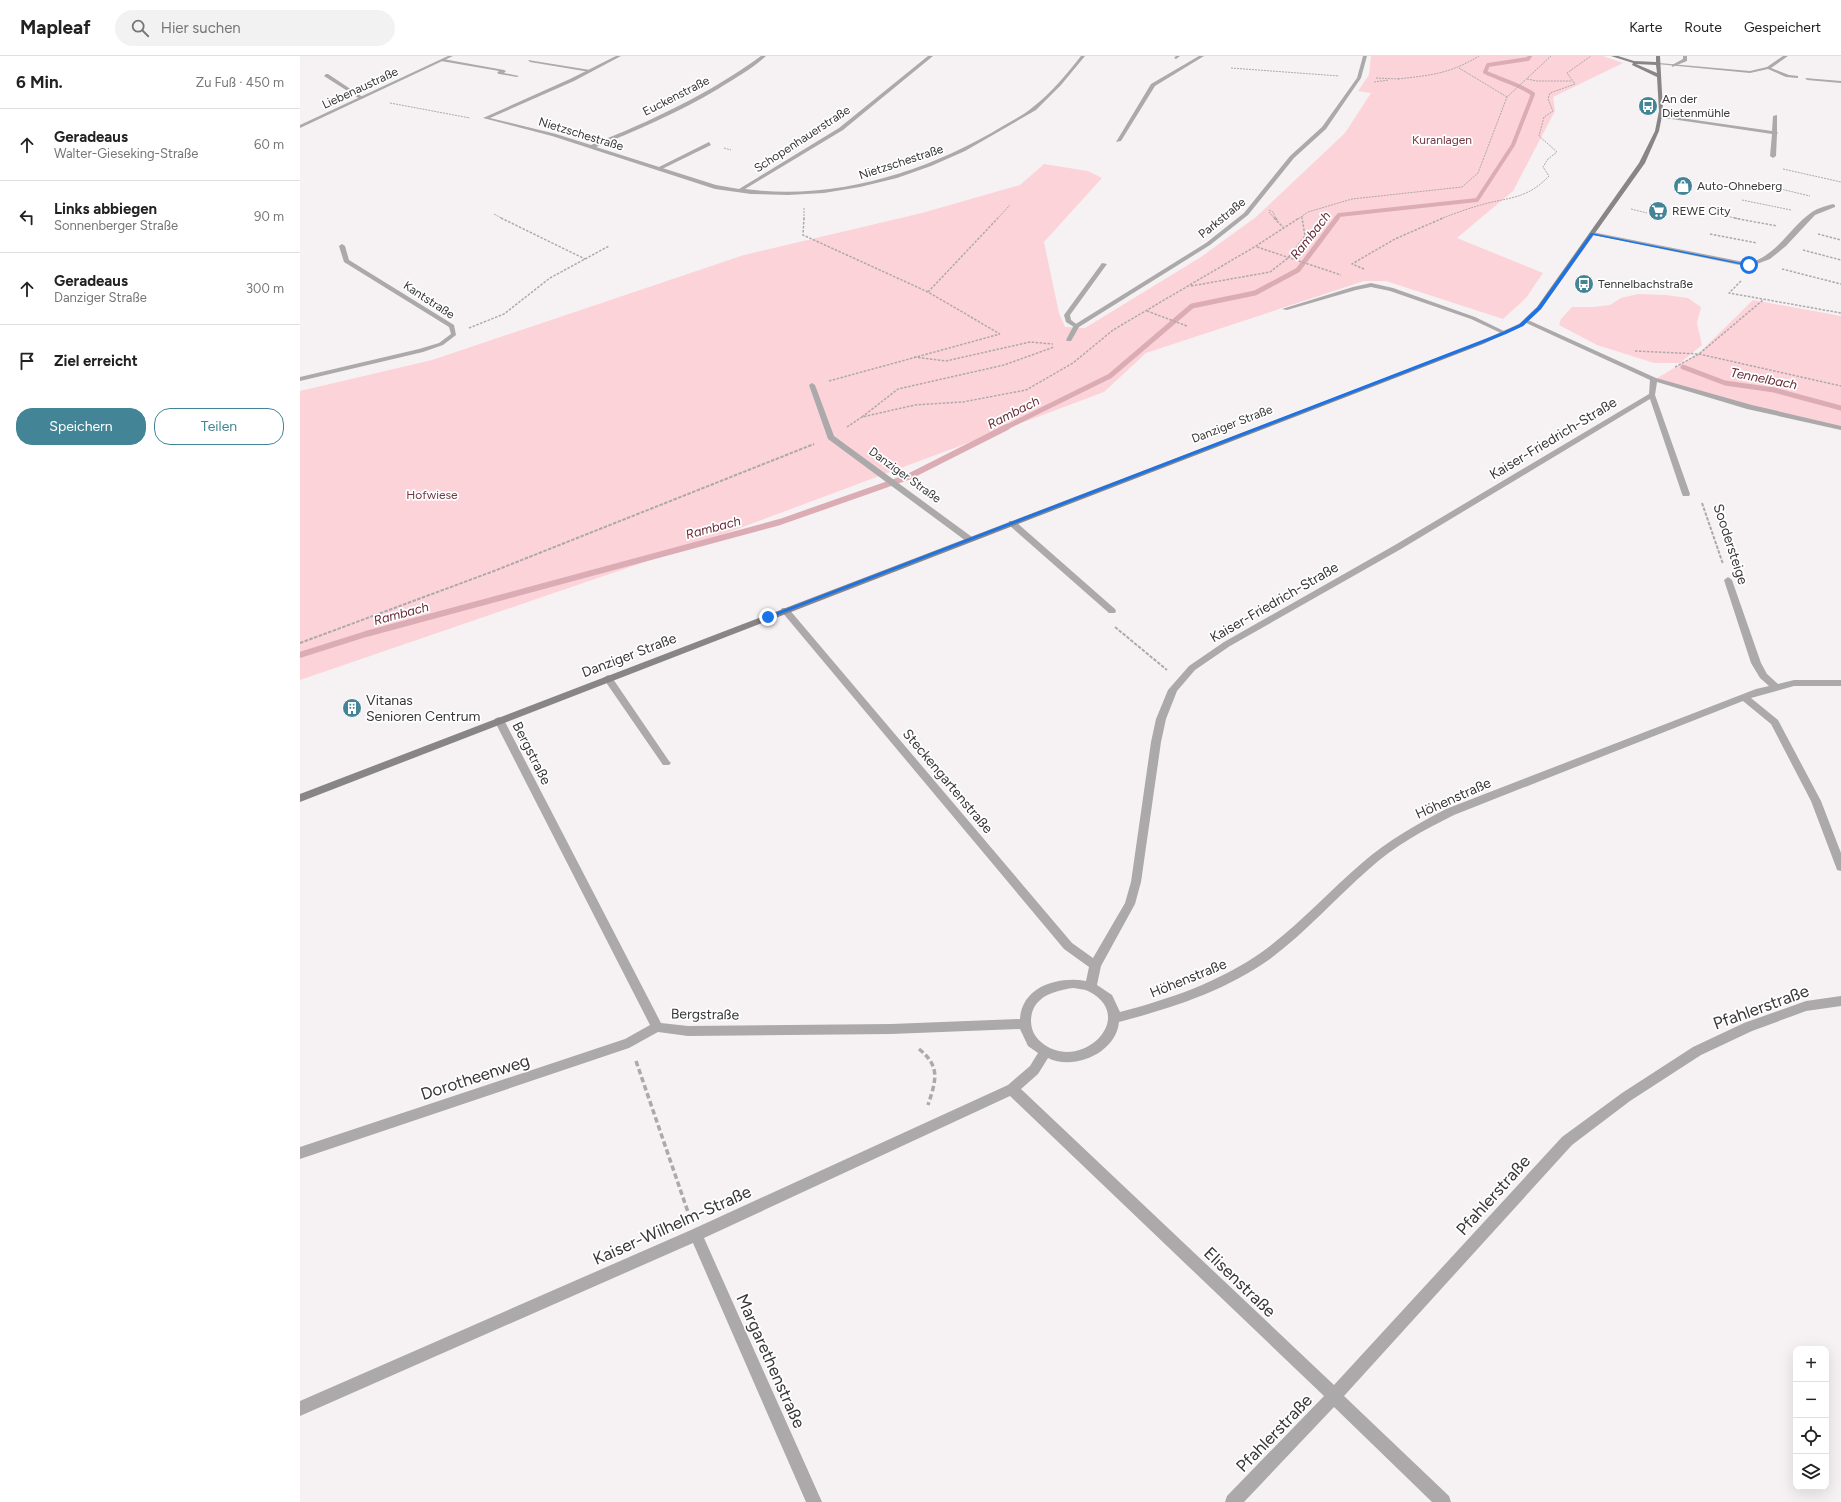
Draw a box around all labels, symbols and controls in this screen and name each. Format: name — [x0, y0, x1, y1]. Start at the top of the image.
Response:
search box — [115, 10, 395, 46]
text: Mapleaf — [20, 16, 91, 39]
icon: search — [129, 17, 151, 39]
text: Hier suchen — [161, 19, 241, 37]
text: Karte — [1629, 19, 1662, 36]
text: Route — [1684, 19, 1722, 36]
text: Gespeichert — [1744, 19, 1821, 36]
street label: Liebenaustraße — [320, 64, 401, 112]
text: 6 Min. — [16, 72, 63, 92]
street label: Euckenstraße — [640, 73, 712, 119]
text: Zu Fuß · 450 m — [196, 75, 284, 90]
place label: An der Dietenmühle — [1662, 92, 1731, 120]
bus stop icon: An der Dietenmühle — [1637, 95, 1659, 117]
street label: Schopenhauerstraße — [751, 102, 853, 175]
street label: Nietzschestraße — [537, 114, 626, 154]
text: Geradeaus — [54, 128, 128, 146]
park label: Kuranlagen — [1412, 133, 1472, 147]
icon: ahead — [16, 134, 38, 156]
text: 60 m — [254, 137, 284, 152]
street label: Nietzschestraße — [857, 142, 945, 182]
text: Walter-Gieseking-Straße — [54, 146, 198, 161]
shop icon: Auto-Ohneberg — [1672, 175, 1694, 197]
place label: Auto-Ohneberg — [1697, 179, 1782, 193]
street label: Parkstraße — [1196, 195, 1249, 241]
text: Links abbiegen — [54, 200, 157, 218]
supermarket icon: REWE City — [1647, 200, 1669, 222]
place label: REWE City — [1672, 204, 1731, 218]
icon: left — [16, 206, 38, 228]
water label: Rambach — [1287, 208, 1334, 262]
text: 90 m — [254, 209, 284, 224]
text: Sonnenberger Straße — [54, 218, 178, 233]
route start — [1740, 256, 1758, 274]
text: Geradeaus — [54, 272, 128, 290]
bus stop icon: Tennelbachstraße — [1573, 273, 1595, 295]
place label: Tennelbachstraße — [1598, 277, 1693, 291]
icon: ahead — [16, 278, 38, 300]
street label: Kantstraße — [401, 278, 458, 322]
text: 300 m — [246, 281, 284, 296]
text: Danziger Straße — [54, 290, 147, 305]
icon: arrive — [16, 350, 38, 372]
text: Ziel erreicht — [54, 352, 138, 370]
water label: Tennelbach — [1729, 365, 1799, 392]
water label: Rambach — [985, 393, 1042, 432]
street label: Kaiser-Friedrich-Straße — [1487, 394, 1620, 483]
street label: Danziger Straße — [1189, 402, 1275, 446]
button: Speichern — [16, 408, 146, 445]
button: Teilen — [154, 408, 284, 445]
street label: Danziger Straße — [866, 444, 944, 506]
park label: Hofwiese — [406, 488, 458, 502]
street label: Soodersteige — [1709, 502, 1752, 587]
water label: Rambach — [684, 513, 742, 542]
street label: Kaiser-Friedrich-Straße — [1207, 559, 1342, 646]
water label: Rambach — [372, 599, 430, 628]
route end — [759, 608, 777, 626]
street label: Danziger Straße — [579, 629, 679, 681]
place label: Vitanas Senioren Centrum — [366, 692, 480, 725]
building icon: Vitanas Senioren Centrum — [341, 697, 363, 719]
street label: Bergstraße — [508, 719, 555, 788]
street label: Steckengartenstraße — [899, 726, 997, 837]
street label: Höhenstraße — [1413, 774, 1494, 823]
street label: Höhenstraße — [1147, 955, 1229, 1002]
street label: Pfahlerstraße — [1710, 980, 1812, 1034]
street label: Bergstraße — [671, 1005, 740, 1024]
street label: Dorotheenweg — [418, 1050, 532, 1104]
street label: Pfahlerstraße — [1452, 1151, 1534, 1239]
street label: Kaiser-Wilhelm-Straße — [590, 1181, 754, 1269]
street label: Elisenstraße — [1200, 1243, 1280, 1321]
street label: Margarethenstraße — [732, 1291, 810, 1431]
map controls — [1793, 1346, 1829, 1490]
button: + — [1793, 1346, 1829, 1382]
button: − — [1793, 1382, 1829, 1418]
street label: Pfahlerstraße — [1232, 1390, 1316, 1476]
button: locate — [1793, 1418, 1829, 1454]
button: layers — [1793, 1454, 1829, 1490]

